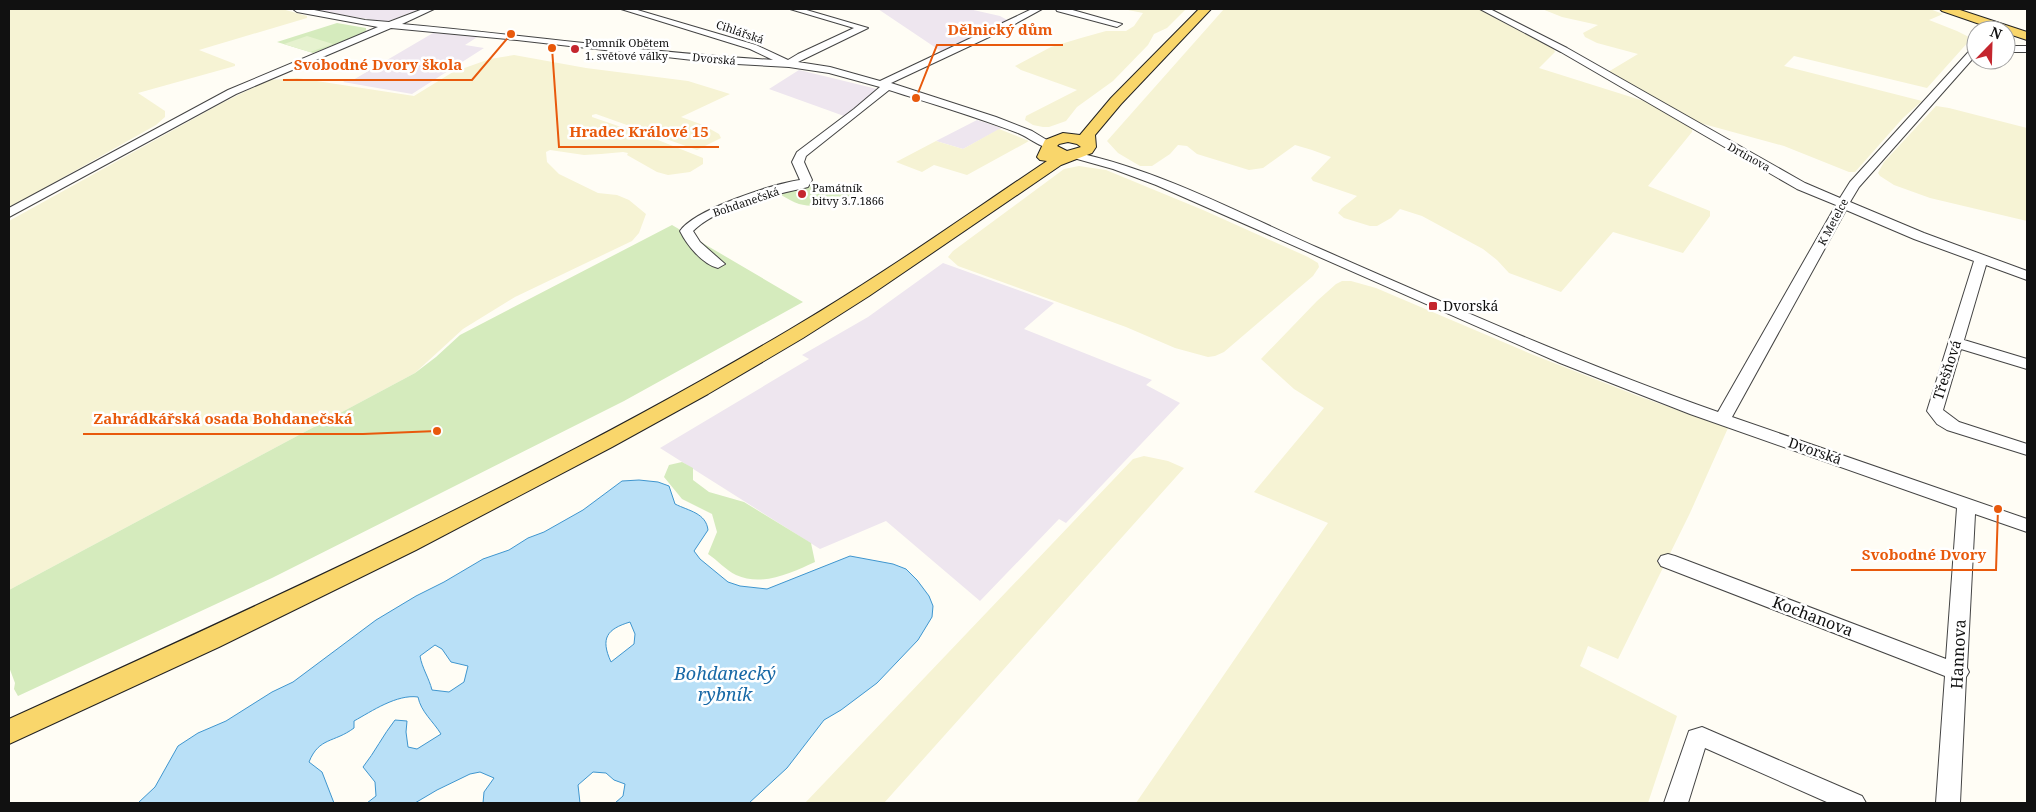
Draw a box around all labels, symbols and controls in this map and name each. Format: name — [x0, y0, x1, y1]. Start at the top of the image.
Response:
callout: Dělnický dům — [937, 15, 1063, 45]
street label: Cihlářská — [714, 16, 766, 47]
text: Dělnický dům — [947, 19, 1053, 39]
north arrow — [1966, 20, 2016, 70]
text: N — [1987, 22, 2005, 43]
place label: Pomník Obětem 1. světové války — [585, 35, 670, 63]
marker: Pomník Obětem 1. světové války — [569, 43, 581, 55]
street label: Dvorská — [692, 49, 736, 68]
callout: Svobodné Dvory škola — [283, 50, 472, 80]
text: Svobodné Dvory škola — [294, 54, 462, 74]
callout: Hradec Králové 15 — [559, 117, 719, 147]
text: Hradec Králové 15 — [569, 121, 709, 141]
street label: Drtinova — [1725, 139, 1773, 174]
place label: Památník bitvy 3.7.1866 — [812, 180, 884, 208]
street label: Bohdanečská — [711, 183, 781, 220]
marker: Památník bitvy 3.7.1866 — [796, 188, 808, 200]
street label: K Metelce — [1814, 196, 1851, 248]
place label: Dvorská — [1443, 296, 1498, 315]
marker: Dvorská — [1427, 300, 1439, 312]
street label: Třešňová — [1928, 337, 1965, 402]
callout: Zahrádkářská osada Bohdanečská — [83, 404, 363, 434]
text: Zahrádkářská osada Bohdanečská — [93, 408, 353, 428]
street label: Dvorská — [1786, 433, 1845, 469]
callout: Svobodné Dvory — [1851, 540, 1996, 570]
text: Svobodné Dvory — [1862, 544, 1987, 564]
street label: Kochanova — [1769, 591, 1857, 641]
street label: Hannova — [1945, 619, 1971, 689]
water label: Bohdanecký rybník — [673, 661, 776, 706]

